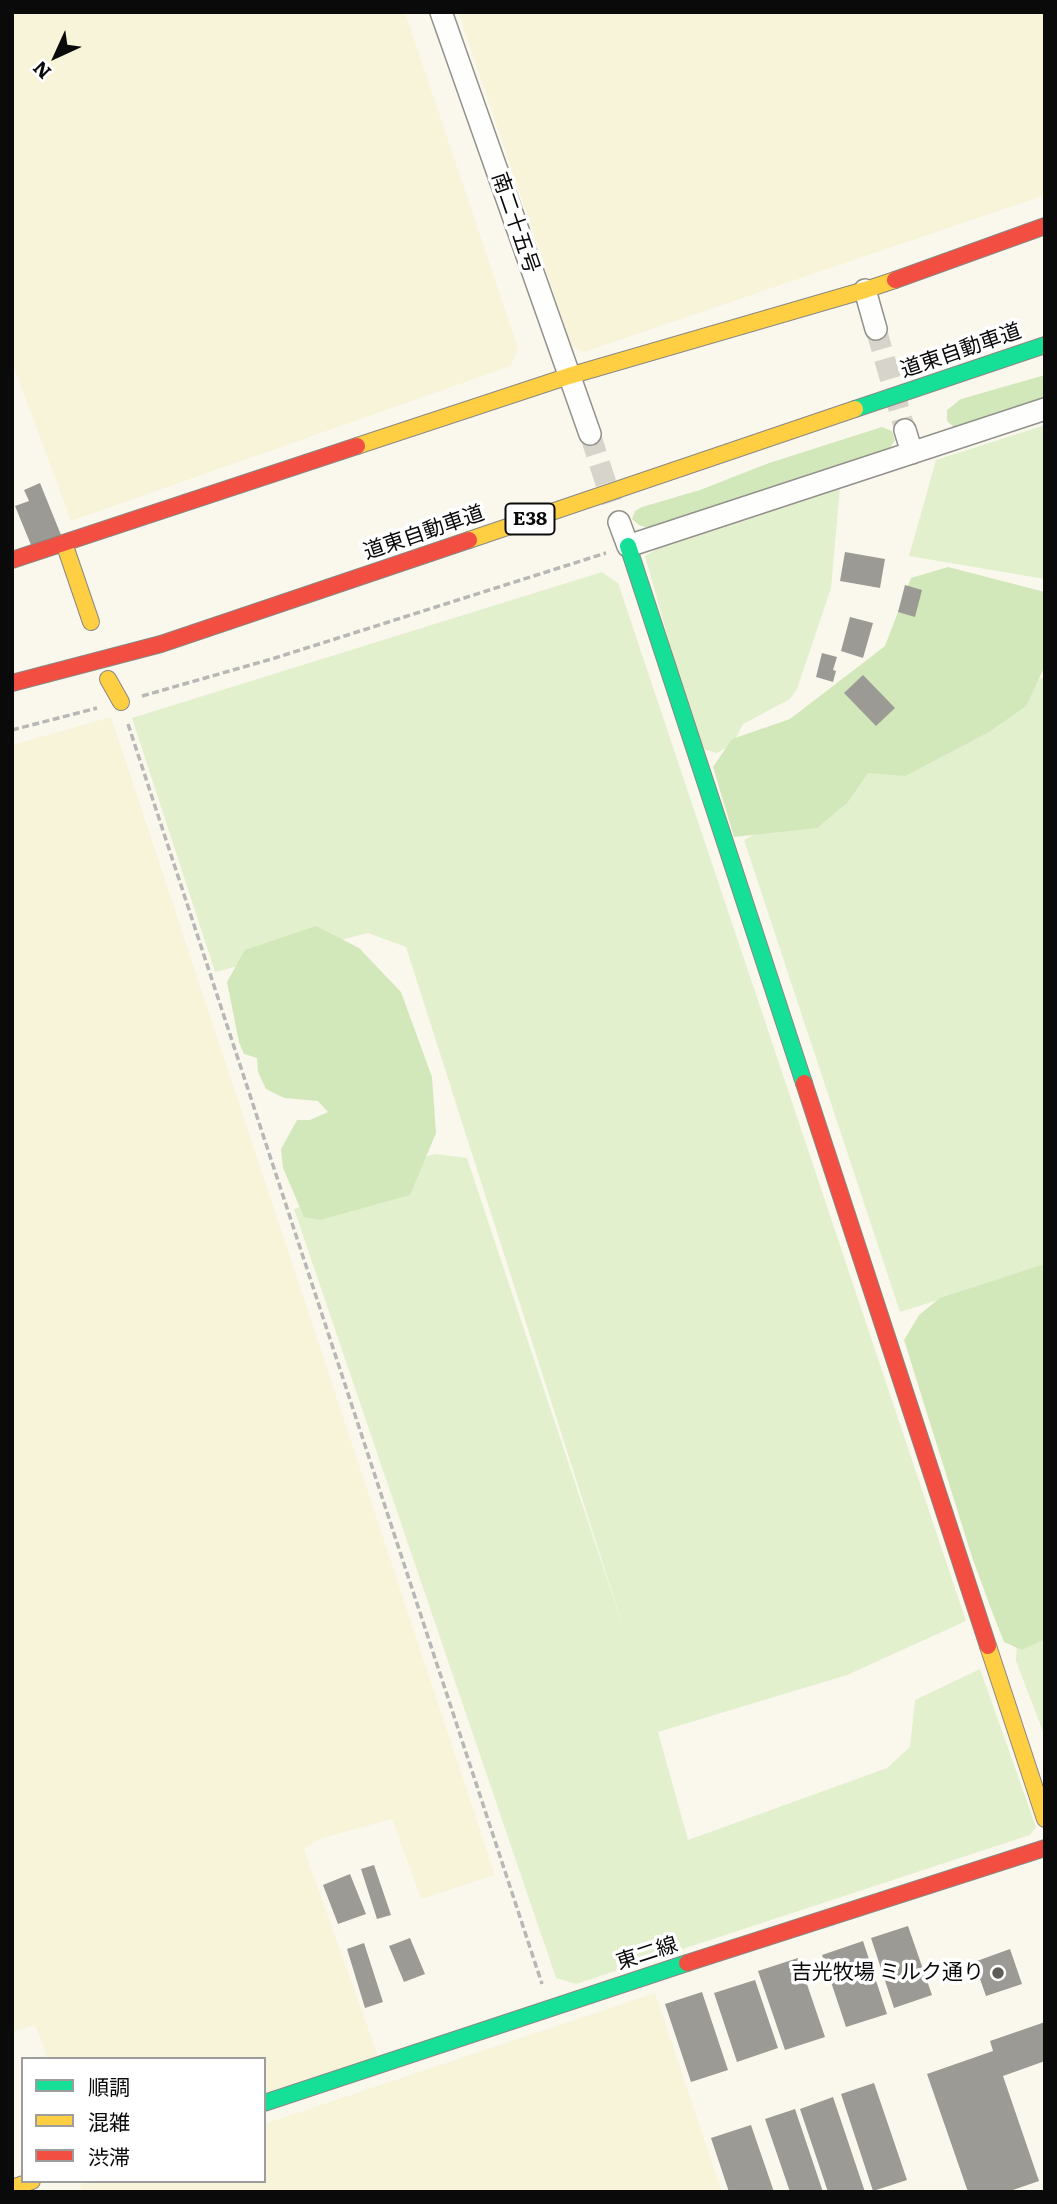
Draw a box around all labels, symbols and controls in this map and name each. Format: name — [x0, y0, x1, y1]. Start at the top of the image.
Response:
north arrow — [21, 21, 91, 91]
text: N — [26, 55, 57, 86]
street label: 南二十五号 — [486, 169, 544, 277]
street label: 道東自動車道 — [897, 319, 1025, 383]
street label: 道東自動車道 — [360, 501, 488, 565]
road number: E38 — [505, 504, 554, 534]
street label: 東二線 — [613, 1932, 681, 1976]
place label: 吉光牧場 ミルク通り — [791, 1960, 984, 1986]
marker: 吉光牧場 ミルク通り — [990, 1965, 1006, 1981]
legend — [21, 2057, 266, 2183]
text: 順調 — [88, 2070, 130, 2101]
text: 混雑 — [88, 2105, 130, 2136]
text: 渋滞 — [88, 2140, 130, 2171]

